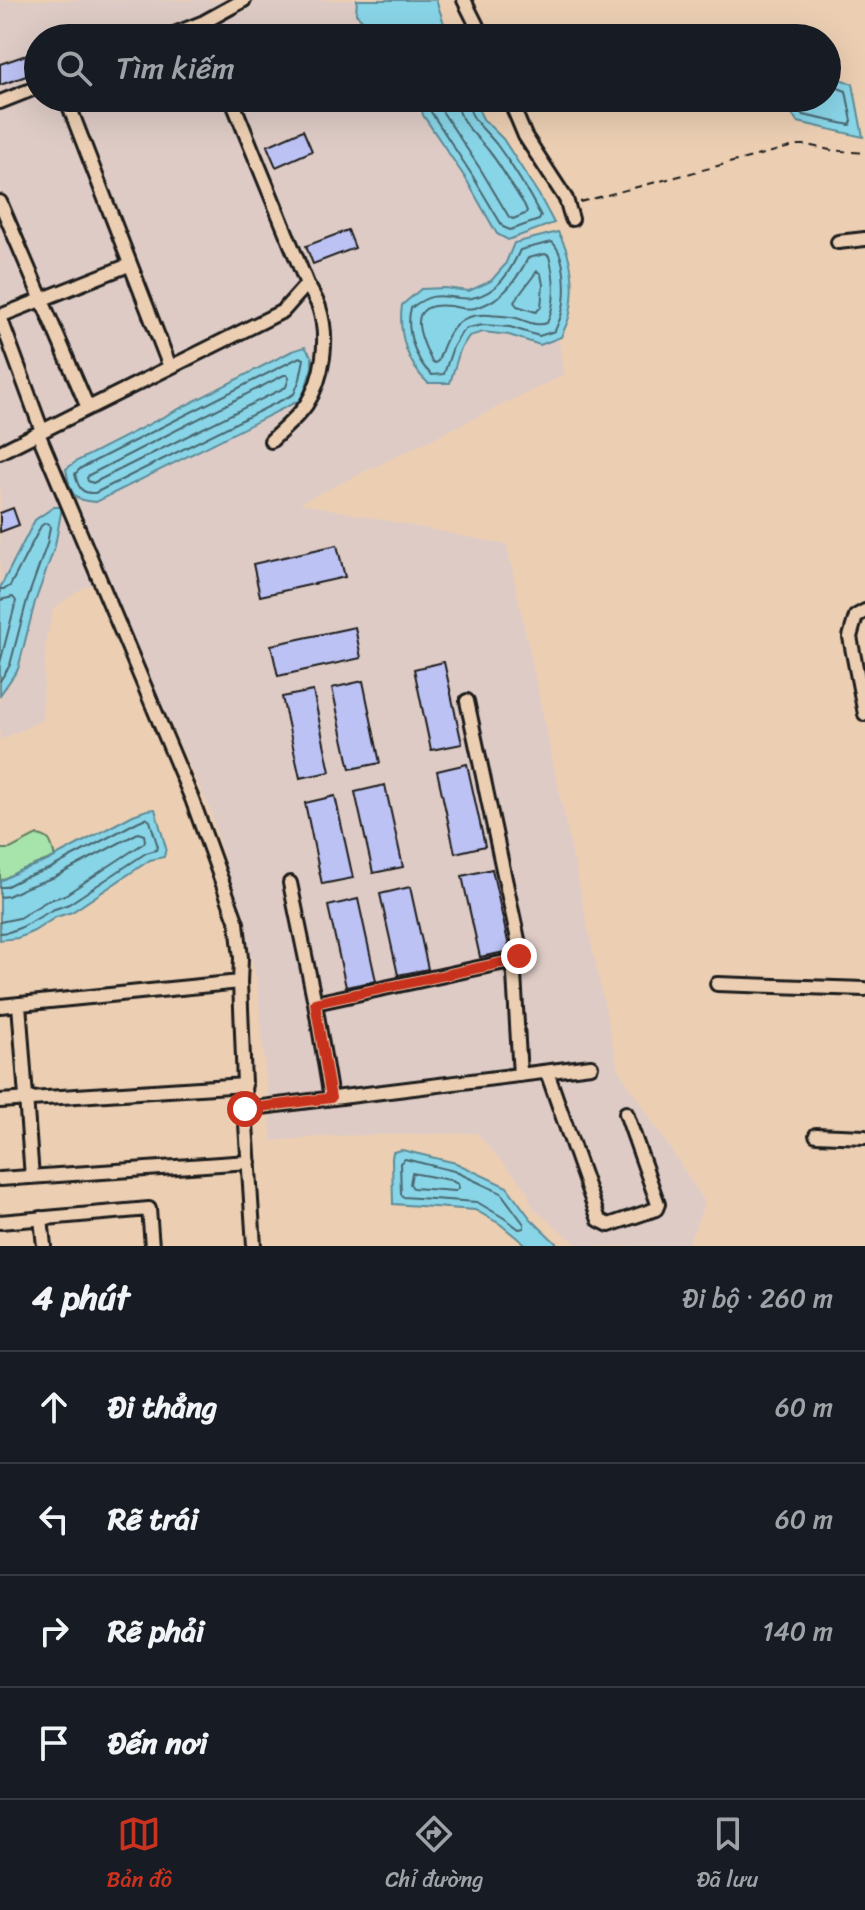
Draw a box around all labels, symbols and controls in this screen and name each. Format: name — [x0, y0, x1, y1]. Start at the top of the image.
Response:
search box — [24, 24, 841, 112]
text: Tìm kiếm — [116, 41, 234, 95]
icon: search — [52, 46, 96, 90]
route end — [501, 938, 537, 974]
route start — [227, 1091, 263, 1127]
text: 4 phút — [32, 1268, 130, 1328]
text: Đi bộ · 260 m — [683, 1275, 833, 1321]
text: Đi thẳng — [108, 1380, 217, 1434]
text: 60 m — [775, 1384, 833, 1430]
icon: ahead — [32, 1385, 76, 1429]
text: Rẽ trái — [108, 1492, 198, 1546]
text: 60 m — [775, 1496, 833, 1542]
icon: left — [32, 1497, 76, 1541]
text: Rẽ phải — [108, 1604, 204, 1658]
text: 140 m — [762, 1608, 833, 1654]
icon: right — [32, 1609, 76, 1653]
text: Đến nơi — [108, 1716, 207, 1770]
icon: arrive — [32, 1721, 76, 1765]
tab: Bản đồ — [107, 1812, 172, 1899]
tab: Chỉ đường — [385, 1812, 483, 1899]
tab: Đã lưu — [697, 1812, 758, 1899]

